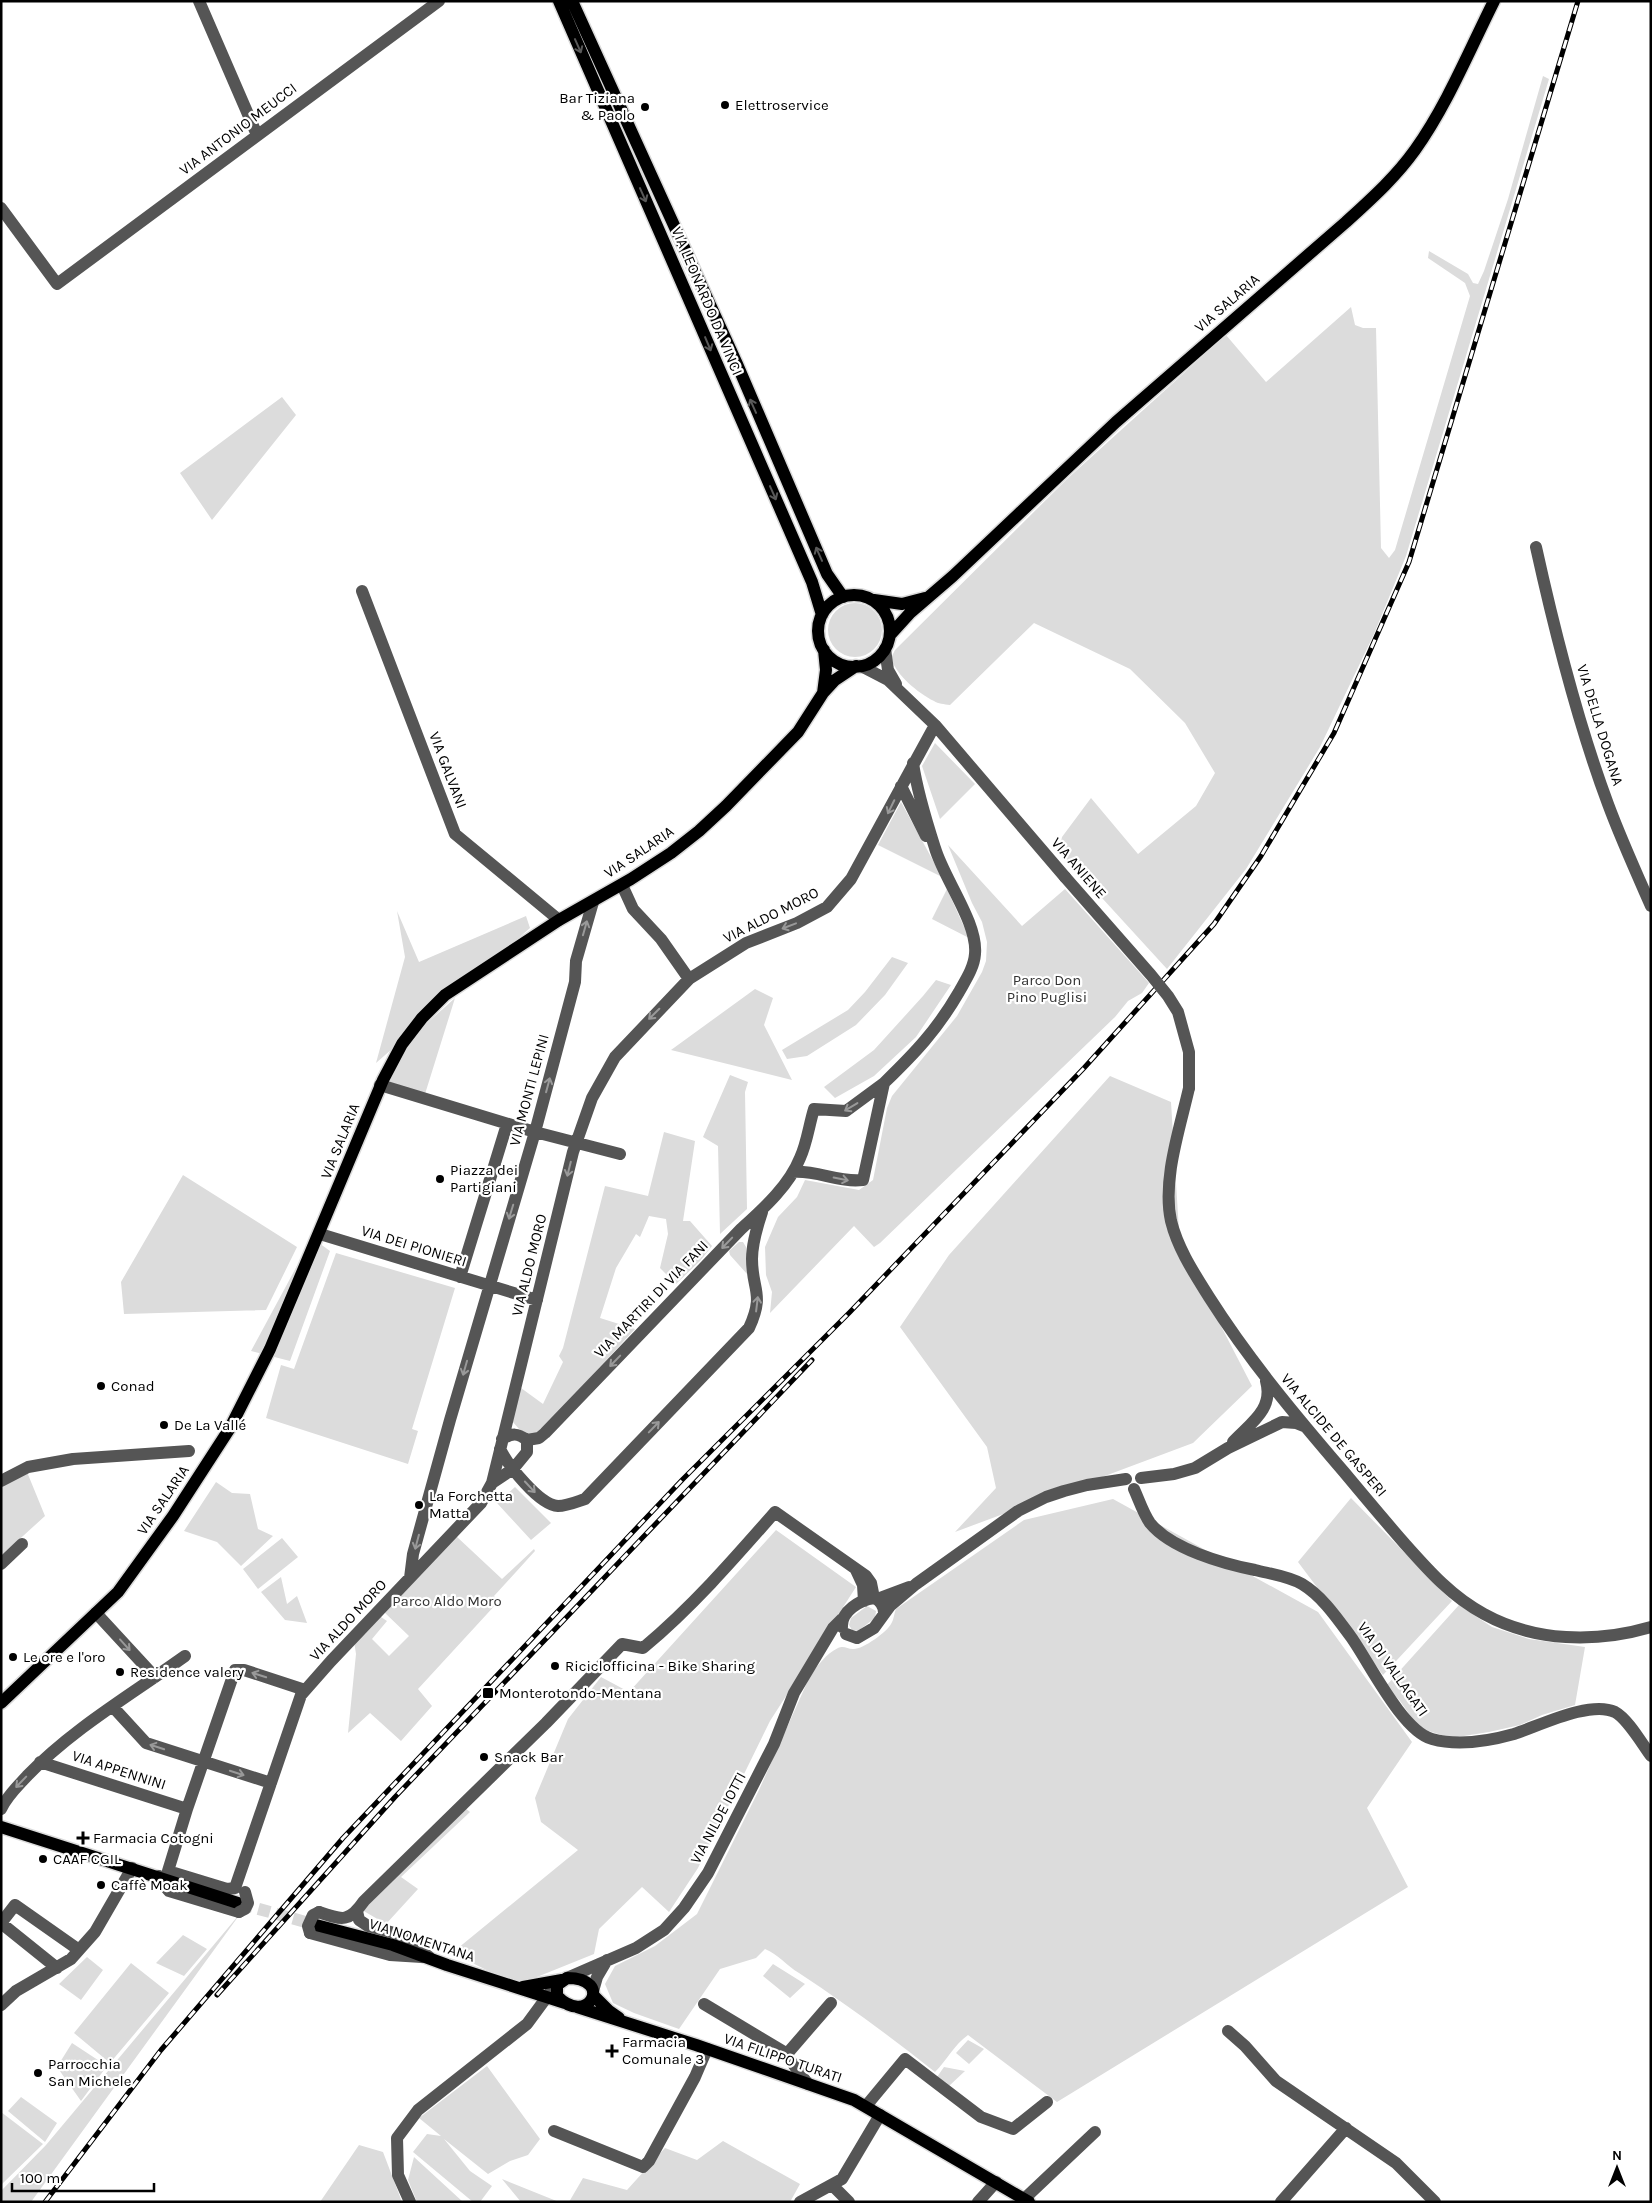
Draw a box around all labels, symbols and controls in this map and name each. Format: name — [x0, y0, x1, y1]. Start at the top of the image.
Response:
one-way arrow — [574, 38, 584, 53]
street label: VIA ANTONIO MEUCCI — [176, 79, 300, 179]
place label: Bar Tiziana & Paolo — [559, 89, 635, 124]
place label: Elettroservice — [735, 96, 829, 114]
marker: Elettroservice — [719, 99, 731, 111]
marker: Bar Tiziana & Paolo — [639, 101, 651, 113]
one-way arrow — [639, 187, 649, 202]
street label: VIA LEONARDO DA VINCI — [668, 224, 746, 378]
street label: VIA SALARIA — [1191, 270, 1263, 336]
one-way arrow — [703, 336, 713, 351]
one-way arrow — [748, 399, 758, 414]
one-way arrow — [768, 485, 778, 500]
one-way arrow — [813, 547, 823, 562]
street label: VIA DELLA DOGANA — [1573, 662, 1627, 788]
street label: VIA GALVANI — [425, 729, 471, 811]
one-way arrow — [885, 799, 895, 814]
street label: VIA SALARIA — [601, 822, 678, 882]
street label: VIA ANIENE — [1048, 834, 1110, 902]
street label: VIA ALDO MORO — [720, 883, 822, 947]
one-way arrow — [581, 920, 591, 936]
one-way arrow — [781, 922, 797, 931]
park label: Parco Don Pino Puglisi — [1007, 971, 1087, 1006]
one-way arrow — [648, 1008, 660, 1020]
street label: VIA MONTI LEPINI — [505, 1032, 553, 1148]
one-way arrow — [543, 1078, 553, 1094]
street label: VIA SALARIA — [317, 1100, 363, 1182]
one-way arrow — [843, 1102, 858, 1112]
one-way arrow — [564, 1160, 573, 1176]
place label: Piazza dei Partigiani — [450, 1161, 518, 1196]
marker: Piazza dei Partigiani — [434, 1173, 446, 1185]
one-way arrow — [833, 1175, 849, 1184]
one-way arrow — [505, 1204, 515, 1220]
street label: VIA ALDO MORO — [508, 1212, 550, 1318]
street label: VIA DEI PIONIERI — [359, 1221, 469, 1271]
street label: VIA MARTIRI DI VIA FANI — [590, 1236, 712, 1362]
one-way arrow — [721, 1237, 733, 1250]
one-way arrow — [752, 1296, 762, 1312]
one-way arrow — [609, 1354, 621, 1367]
one-way arrow — [459, 1360, 469, 1376]
street label: VIA ALCIDE DE GASPERI — [1277, 1370, 1391, 1500]
place label: Conad — [111, 1377, 155, 1395]
marker: Conad — [95, 1380, 107, 1392]
place label: De La Vallé — [174, 1416, 246, 1434]
marker: De La Vallé — [158, 1419, 170, 1431]
one-way arrow — [648, 1420, 660, 1433]
street label: VIA SALARIA — [133, 1461, 193, 1538]
one-way arrow — [524, 1481, 536, 1493]
place label: La Forchetta Matta — [429, 1487, 513, 1522]
marker: La Forchetta Matta — [413, 1499, 425, 1511]
one-way arrow — [411, 1533, 421, 1549]
street label: VIA ALDO MORO — [306, 1576, 390, 1664]
park label: Parco Aldo Moro — [392, 1592, 502, 1610]
street label: VIA DI VALLAGATI — [1354, 1618, 1432, 1720]
one-way arrow — [120, 1639, 131, 1652]
place label: Le ore e l'oro — [23, 1648, 105, 1666]
marker: Le ore e l'oro — [7, 1651, 19, 1663]
place label: Riciclofficina - Bike Sharing — [565, 1657, 755, 1675]
marker: Riciclofficina - Bike Sharing — [549, 1660, 561, 1672]
place label: Residence valery — [130, 1663, 244, 1681]
marker: Residence valery — [114, 1666, 126, 1678]
one-way arrow — [251, 1670, 267, 1679]
place label: Monterotondo-Mentana — [499, 1684, 662, 1702]
marker: Monterotondo-Mentana — [481, 1686, 495, 1700]
one-way arrow — [150, 1742, 165, 1751]
street label: VIA APPENNINI — [70, 1746, 168, 1794]
place label: Snack Bar — [494, 1748, 564, 1766]
marker: Snack Bar — [478, 1751, 490, 1763]
one-way arrow — [229, 1768, 245, 1778]
street label: VIA NILDE IOTTI — [686, 1769, 750, 1867]
one-way arrow — [15, 1776, 27, 1788]
place label: Farmacia Cotogni — [93, 1829, 214, 1847]
marker: Farmacia Cotogni — [77, 1832, 89, 1844]
place label: CAAF CGIL — [53, 1850, 121, 1868]
marker: CAAF CGIL — [37, 1853, 49, 1865]
place label: Caffè Moak — [111, 1876, 188, 1894]
marker: Caffè Moak — [95, 1879, 107, 1891]
street label: VIA NOMENTANA — [367, 1914, 478, 1966]
street label: VIA FILIPPO TURATI — [721, 2029, 845, 2087]
place label: Farmacia Comunale 3 — [622, 2033, 704, 2068]
marker: Farmacia Comunale 3 — [606, 2045, 618, 2057]
place label: Parrocchia San Michele — [48, 2055, 132, 2090]
marker: Parrocchia San Michele — [32, 2067, 44, 2079]
north arrow — [1592, 2143, 1642, 2193]
text: N — [1612, 2147, 1622, 2164]
scale bar — [12, 2160, 155, 2192]
text: 100 m — [20, 2169, 60, 2187]

